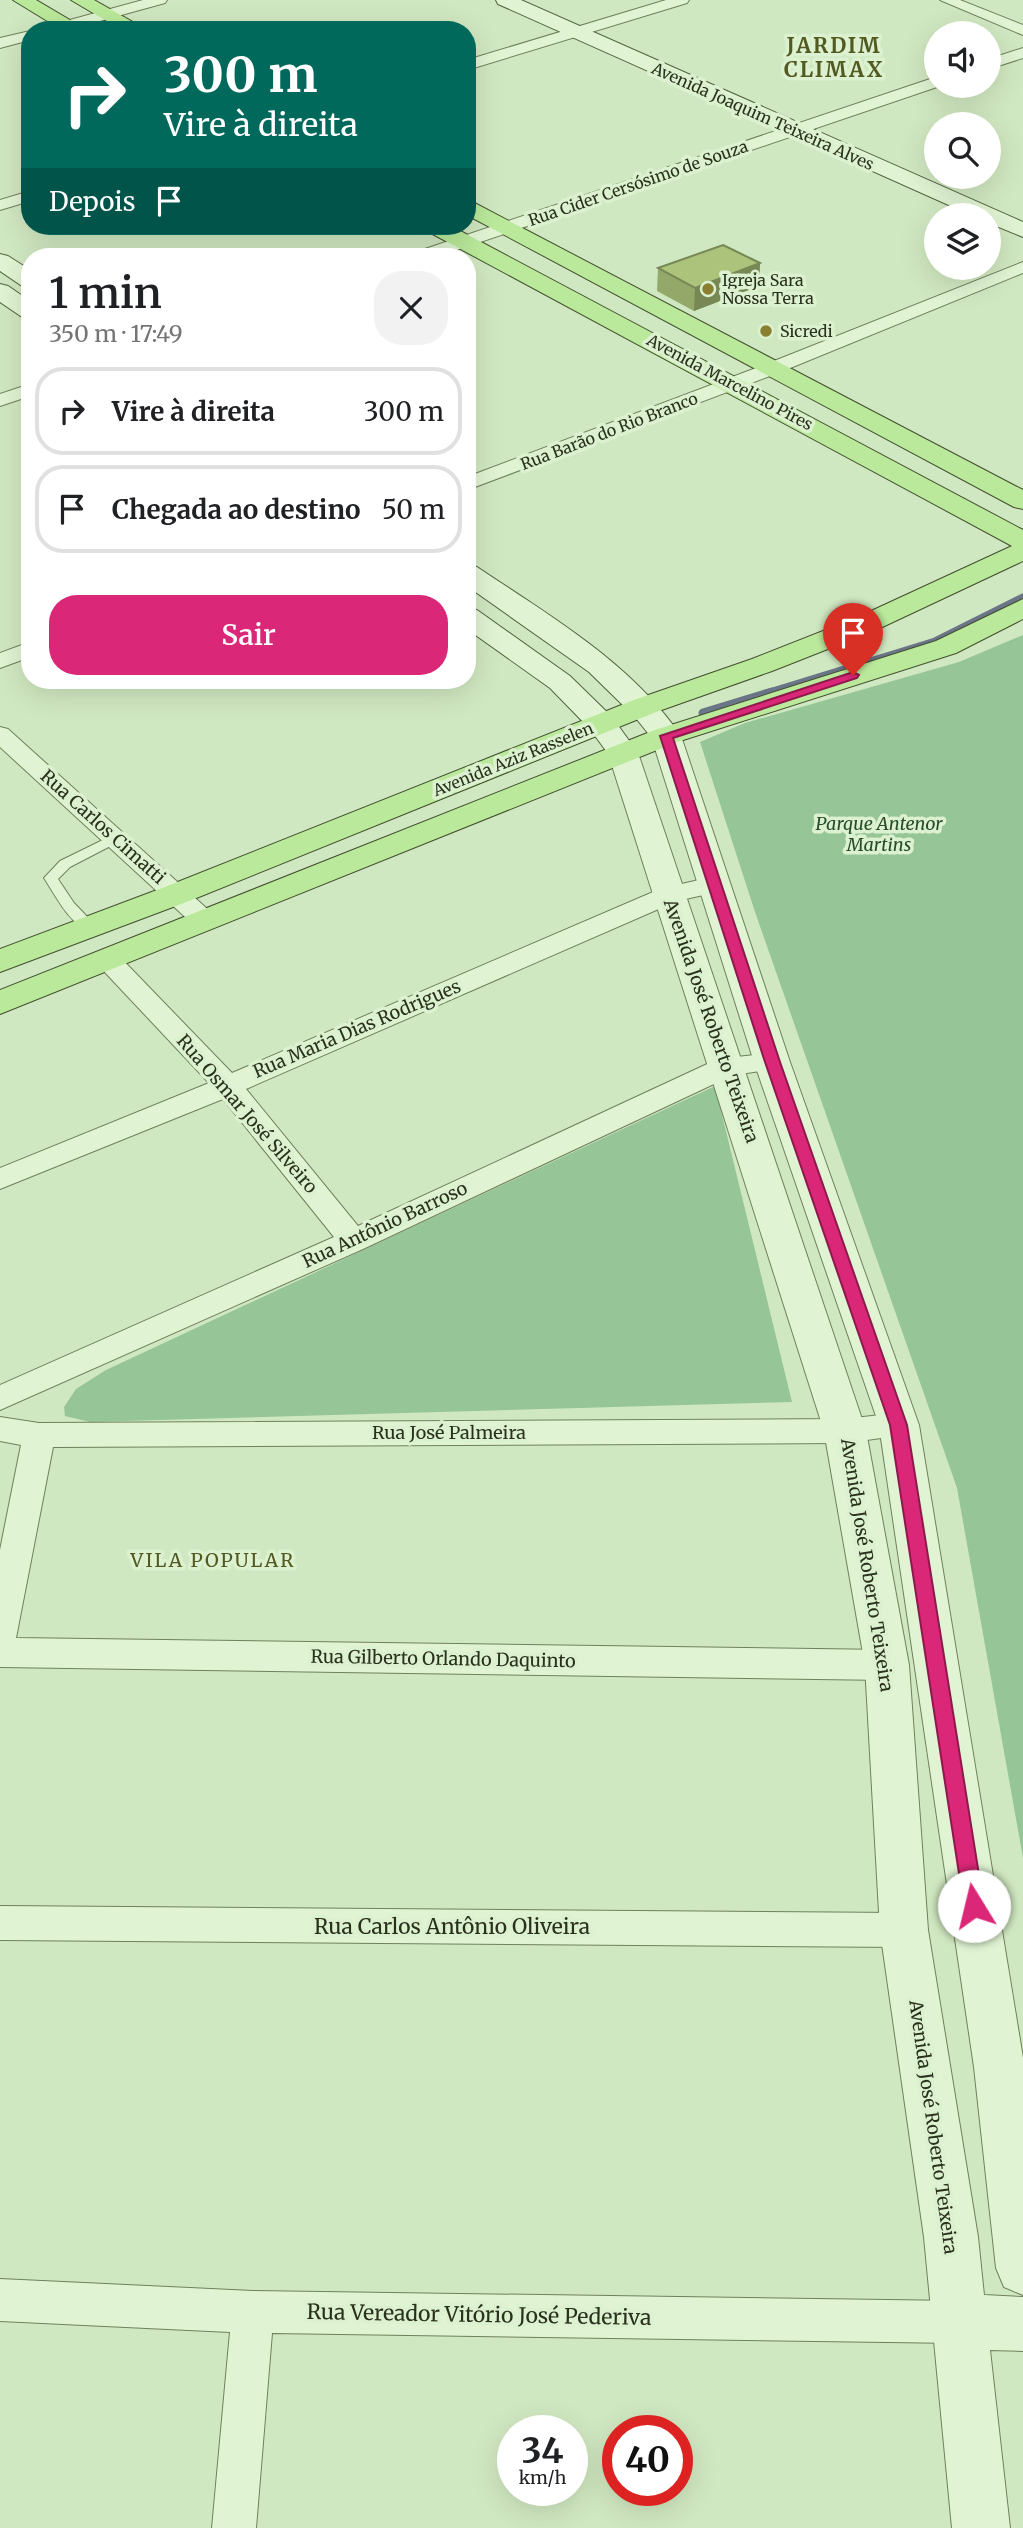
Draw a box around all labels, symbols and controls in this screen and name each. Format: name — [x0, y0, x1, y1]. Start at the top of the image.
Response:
map controls — [924, 21, 1001, 280]
button: sound — [924, 21, 1001, 98]
district label: JARDIM CLIMAX — [784, 32, 884, 83]
text: 300 m — [164, 44, 318, 105]
icon: right — [49, 49, 140, 140]
street label: Avenida Joaquim Teixeira Alves — [648, 57, 877, 174]
text: Vire à direita — [164, 105, 358, 145]
button: search — [924, 112, 1001, 189]
street label: Rua Cider Cersósimo de Souza — [526, 136, 751, 230]
icon: arrive — [150, 182, 188, 220]
text: Depois — [49, 185, 136, 218]
button: layers — [924, 203, 1001, 280]
text: 1 min — [49, 267, 162, 319]
place label: Igreja Sara Nossa Terra — [722, 270, 814, 308]
button: close — [374, 271, 448, 345]
marker: Igreja Sara Nossa Terra — [700, 281, 716, 297]
text: 350 m · 17:49 — [49, 319, 183, 348]
place label: Sicredi — [780, 321, 833, 341]
marker: Sicredi — [758, 323, 774, 339]
street label: Avenida Marcelino Pires — [643, 329, 817, 434]
street label: Rua Barão do Rio Branco — [518, 388, 700, 474]
icon: right — [53, 392, 91, 430]
text: Vire à direita — [112, 395, 275, 428]
text: 300 m — [364, 395, 444, 428]
icon: arrive — [53, 490, 91, 528]
text: Chegada ao destino — [112, 493, 361, 526]
text: 50 m — [382, 493, 445, 526]
button: Sair — [49, 595, 448, 675]
pin — [823, 603, 883, 675]
icon: arrive — [834, 614, 872, 652]
street label: Avenida Aziz Rasselen — [429, 718, 596, 801]
street label: Rua Carlos Cimatti — [36, 764, 171, 889]
park label: Parque Antenor Martins — [815, 812, 943, 856]
street label: Avenida José Roberto Teixeira — [659, 895, 764, 1146]
street label: Rua Maria Dias Rodrigues — [249, 974, 464, 1083]
street label: Rua Osmar José Silveiro — [172, 1029, 323, 1198]
street label: Rua Antônio Barroso — [299, 1176, 471, 1273]
street label: Rua José Palmeira — [372, 1421, 526, 1444]
street label: Avenida José Roberto Teixeira — [836, 1436, 899, 1694]
district label: VILA POPULAR — [129, 1548, 296, 1572]
street label: Rua Gilberto Orlando Daquinto — [310, 1645, 576, 1672]
position arrow — [937, 1869, 1011, 1943]
street label: Rua Carlos Antônio Oliveira — [314, 1913, 590, 1940]
street label: Avenida José Roberto Teixeira — [904, 1997, 963, 2256]
street label: Rua Vereador Vitório José Pederiva — [306, 2298, 652, 2331]
speed limit sign: 40 — [602, 2415, 693, 2506]
text: 34 — [522, 2429, 563, 2473]
text: km/h — [519, 2466, 566, 2489]

